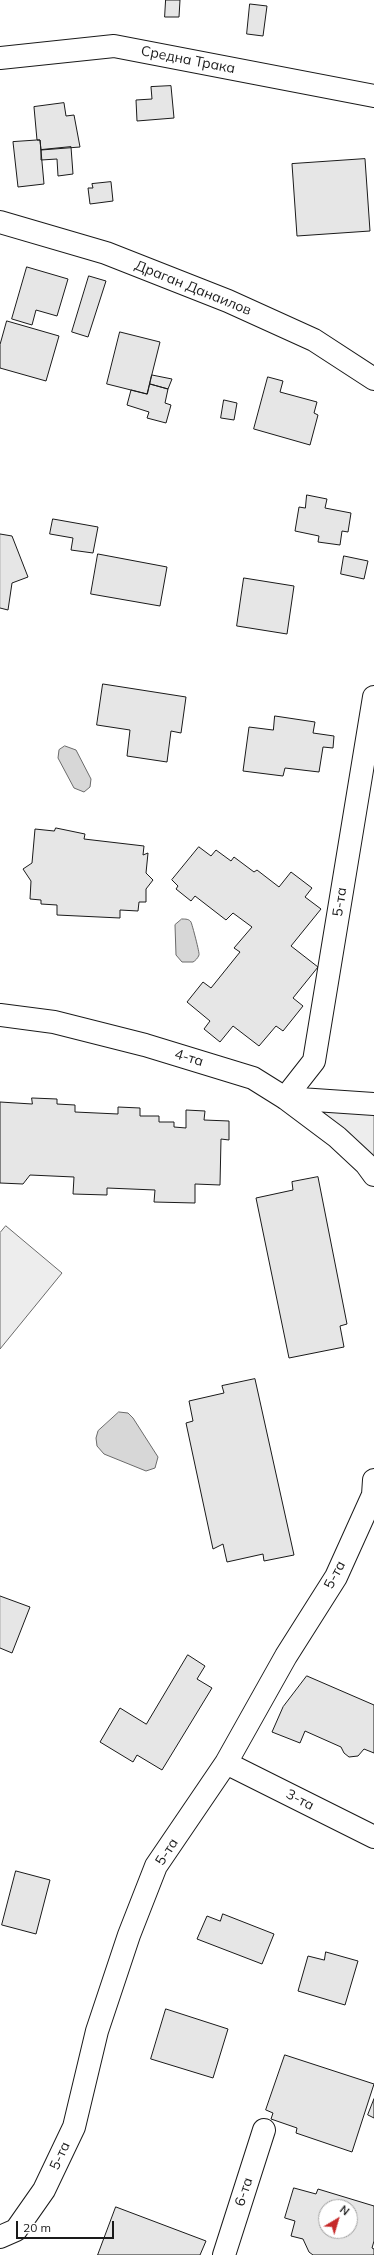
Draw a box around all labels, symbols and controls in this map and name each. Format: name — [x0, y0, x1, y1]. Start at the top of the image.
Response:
street label: Средна Трака — [140, 43, 236, 77]
street label: Драган Данаилов — [132, 257, 254, 319]
street label: 5-та — [329, 886, 351, 918]
street label: 4-та — [173, 1046, 205, 1070]
street label: 5-та — [321, 1558, 349, 1592]
street label: 3-та — [283, 1786, 317, 1814]
street label: 5-та — [152, 1835, 182, 1869]
street label: 5-та — [46, 2139, 74, 2173]
street label: 6-та — [231, 2175, 257, 2209]
north arrow — [318, 2199, 358, 2239]
text: N — [337, 2202, 352, 2218]
scale bar — [18, 2213, 116, 2239]
text: 20 m — [23, 2220, 51, 2235]

